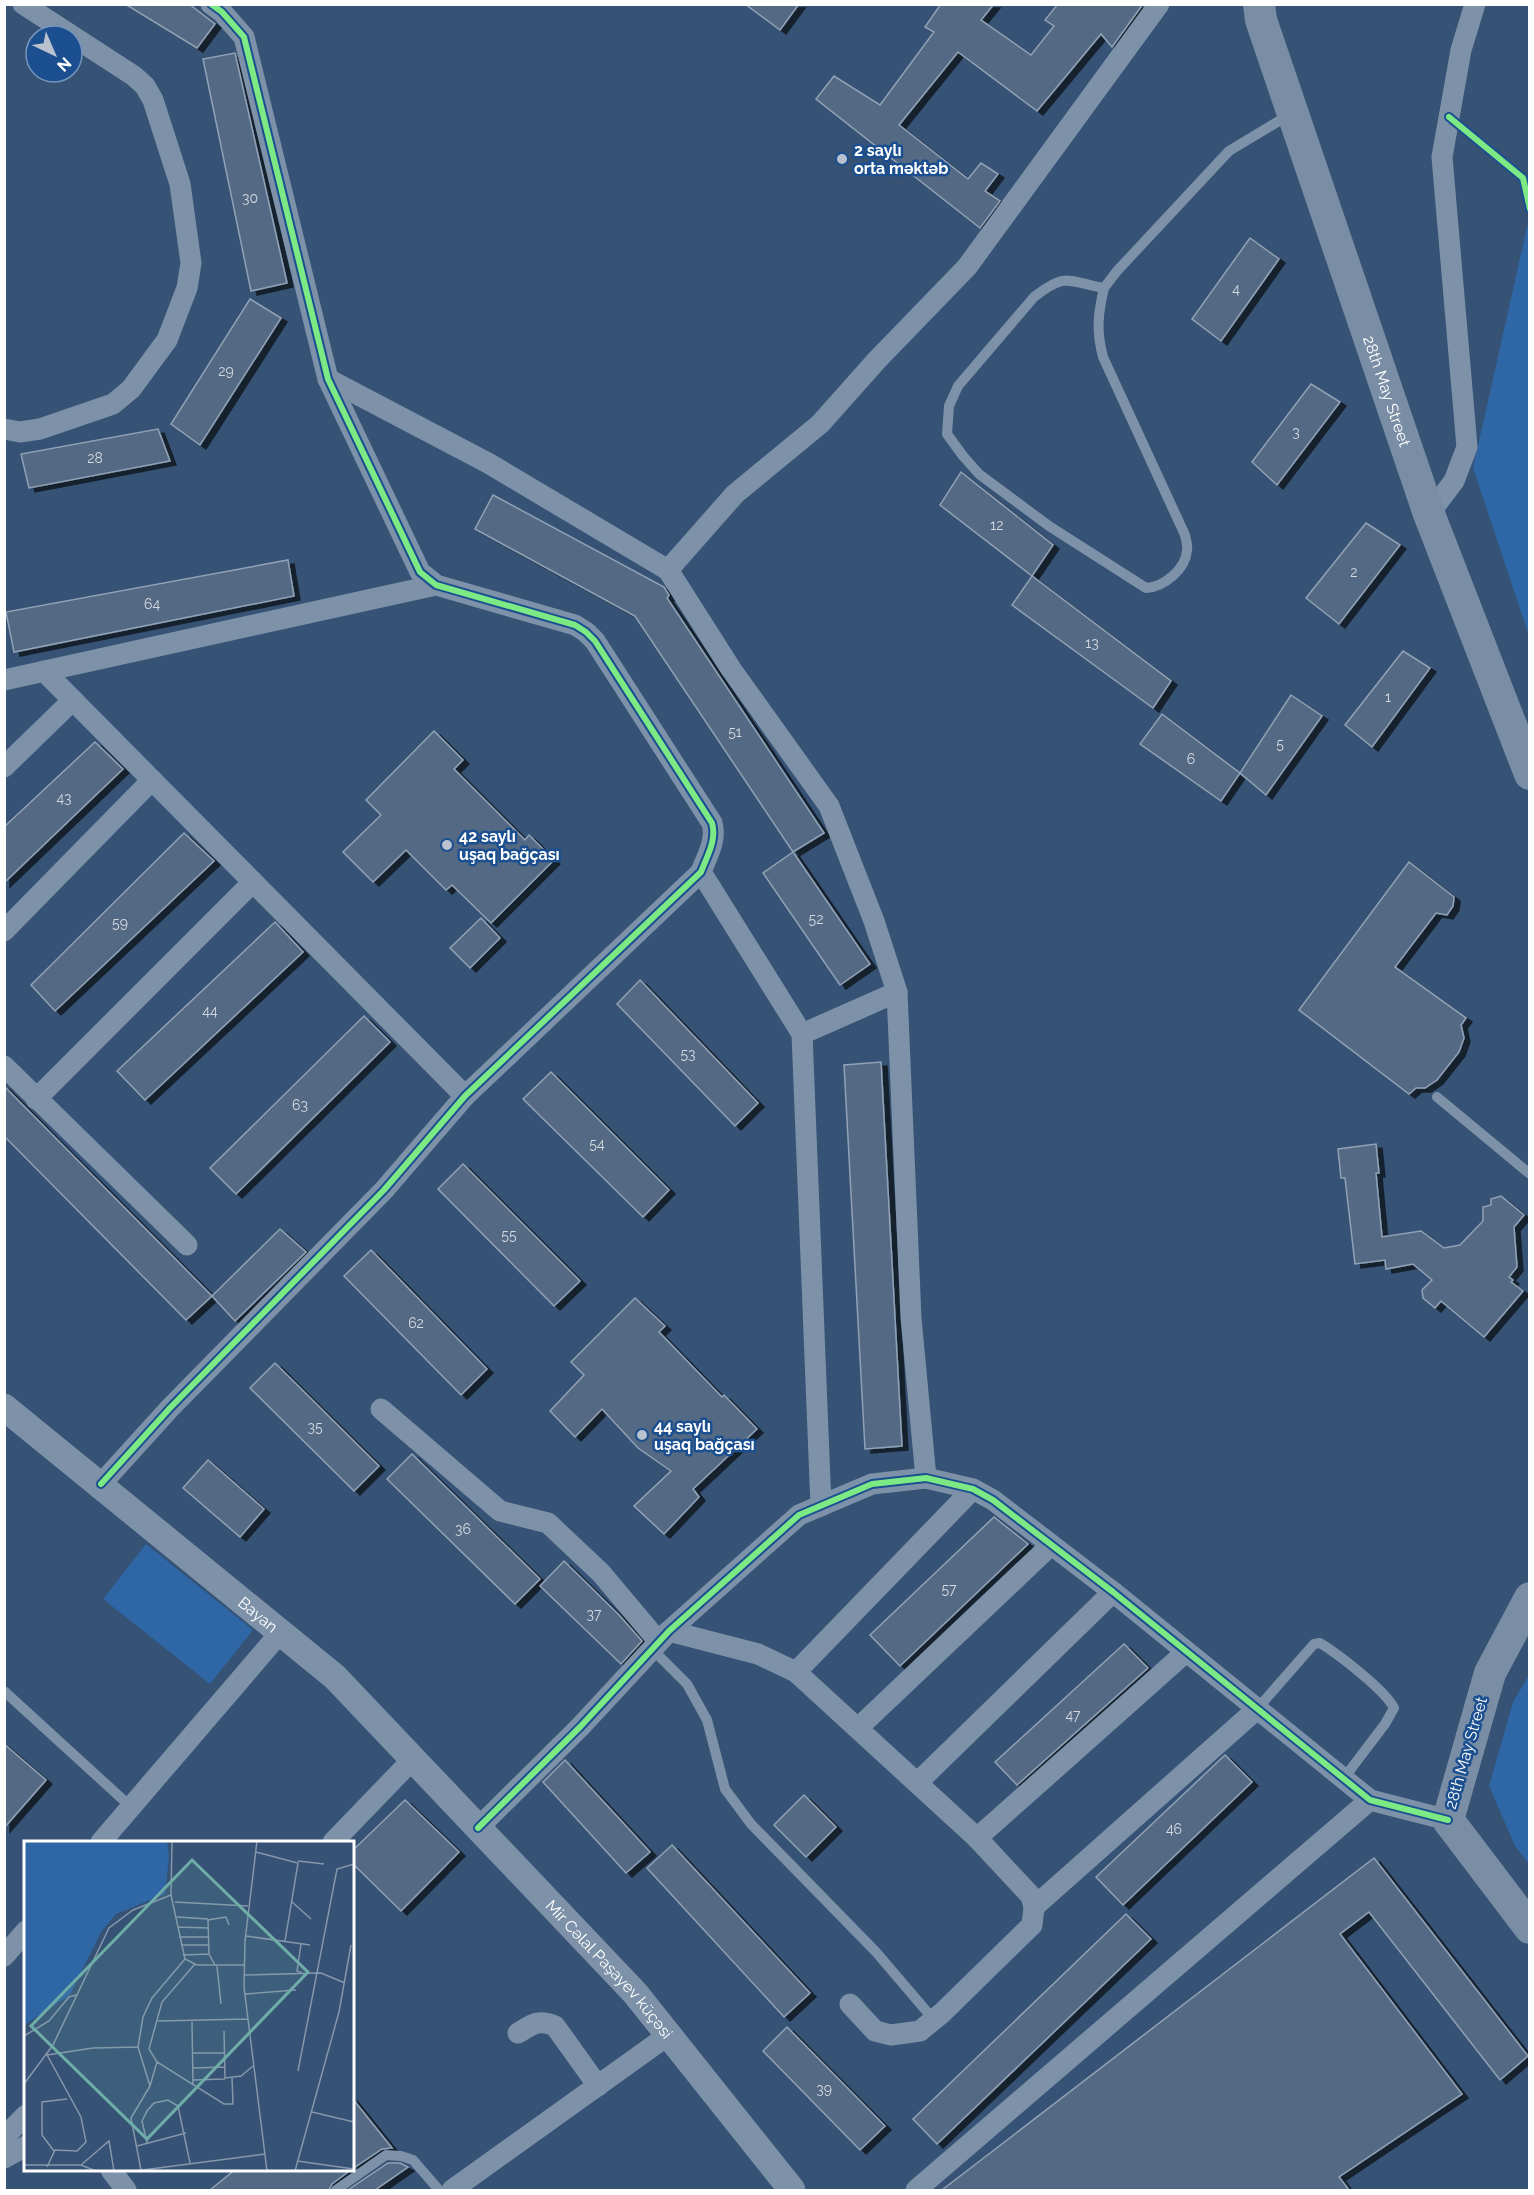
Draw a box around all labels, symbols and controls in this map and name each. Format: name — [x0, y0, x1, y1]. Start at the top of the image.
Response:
north arrow — [24, 24, 84, 84]
text: N — [53, 53, 75, 76]
place label: 2 saylı orta məktəb — [854, 141, 948, 178]
marker: 2 saylı orta məktəb — [835, 152, 849, 166]
house number: 30 — [242, 190, 258, 206]
house number: 4 — [1232, 281, 1240, 297]
street label: 28th May Street — [1360, 333, 1415, 449]
house number: 29 — [218, 363, 234, 379]
house number: 3 — [1292, 424, 1300, 440]
house number: 28 — [87, 450, 103, 466]
house number: 12 — [990, 517, 1004, 533]
house number: 2 — [1350, 564, 1358, 580]
house number: 64 — [144, 596, 160, 612]
house number: 13 — [1085, 635, 1099, 651]
house number: 1 — [1385, 689, 1391, 705]
house number: 51 — [728, 724, 742, 740]
house number: 5 — [1276, 736, 1284, 752]
house number: 6 — [1187, 751, 1195, 767]
house number: 43 — [56, 790, 72, 806]
place label: 42 saylı uşaq bağçası — [459, 827, 560, 864]
marker: 42 saylı uşaq bağçası — [440, 838, 454, 852]
house number: 52 — [809, 911, 823, 927]
house number: 59 — [112, 915, 128, 931]
house number: 44 — [202, 1003, 218, 1019]
house number: 53 — [680, 1046, 696, 1062]
house number: 63 — [292, 1097, 308, 1113]
house number: 54 — [589, 1136, 605, 1152]
house number: 55 — [501, 1227, 517, 1243]
house number: 62 — [408, 1315, 424, 1331]
place label: 44 saylı uşaq bağçası — [654, 1417, 755, 1454]
house number: 35 — [307, 1419, 323, 1435]
marker: 44 saylı uşaq bağçası — [635, 1428, 649, 1442]
house number: 36 — [455, 1521, 471, 1537]
house number: 57 — [941, 1581, 957, 1597]
street label: Bayan — [234, 1593, 282, 1636]
house number: 37 — [587, 1606, 602, 1622]
street label: 28th May Street — [1441, 1694, 1491, 1811]
house number: 47 — [1065, 1707, 1081, 1723]
house number: 46 — [1166, 1821, 1182, 1837]
inset map — [24, 1841, 354, 2171]
street label: Mir Cəlal Paşayev küçəsi — [542, 1896, 677, 2042]
house number: 39 — [816, 2081, 832, 2097]

